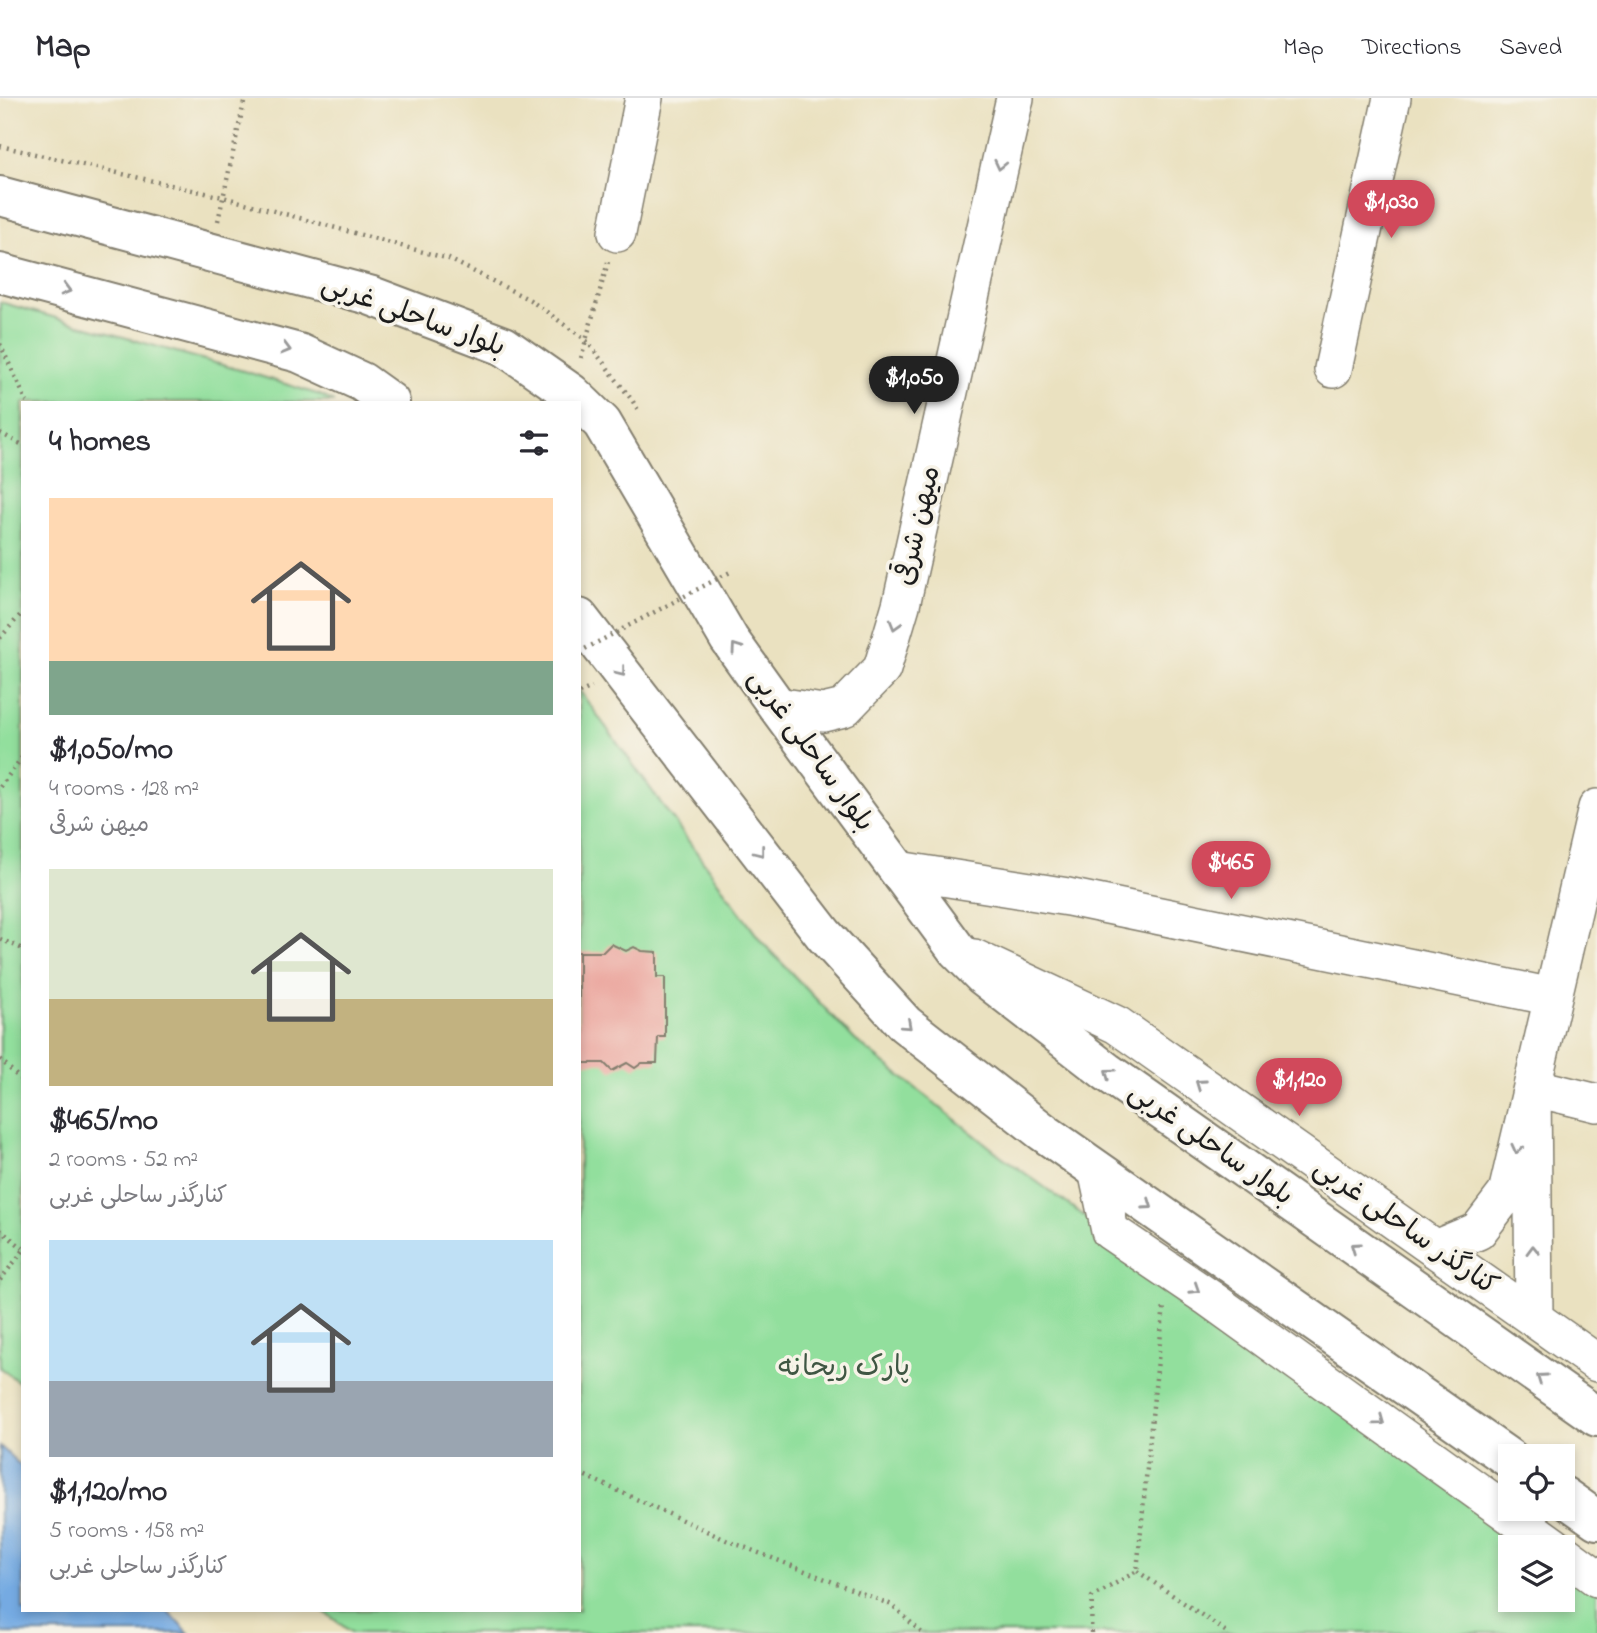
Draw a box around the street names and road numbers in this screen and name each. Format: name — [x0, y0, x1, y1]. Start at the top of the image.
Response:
street label: بلوار ساحلی غربی — [315, 265, 511, 369]
street label: میهن شرقی — [885, 462, 953, 590]
street label: بلوار ساحلی غربی — [737, 661, 883, 841]
street label: بلوار ساحلی غربی — [1119, 1073, 1301, 1217]
street label: کنارگذر ساحلی غربی — [1304, 1149, 1506, 1307]

